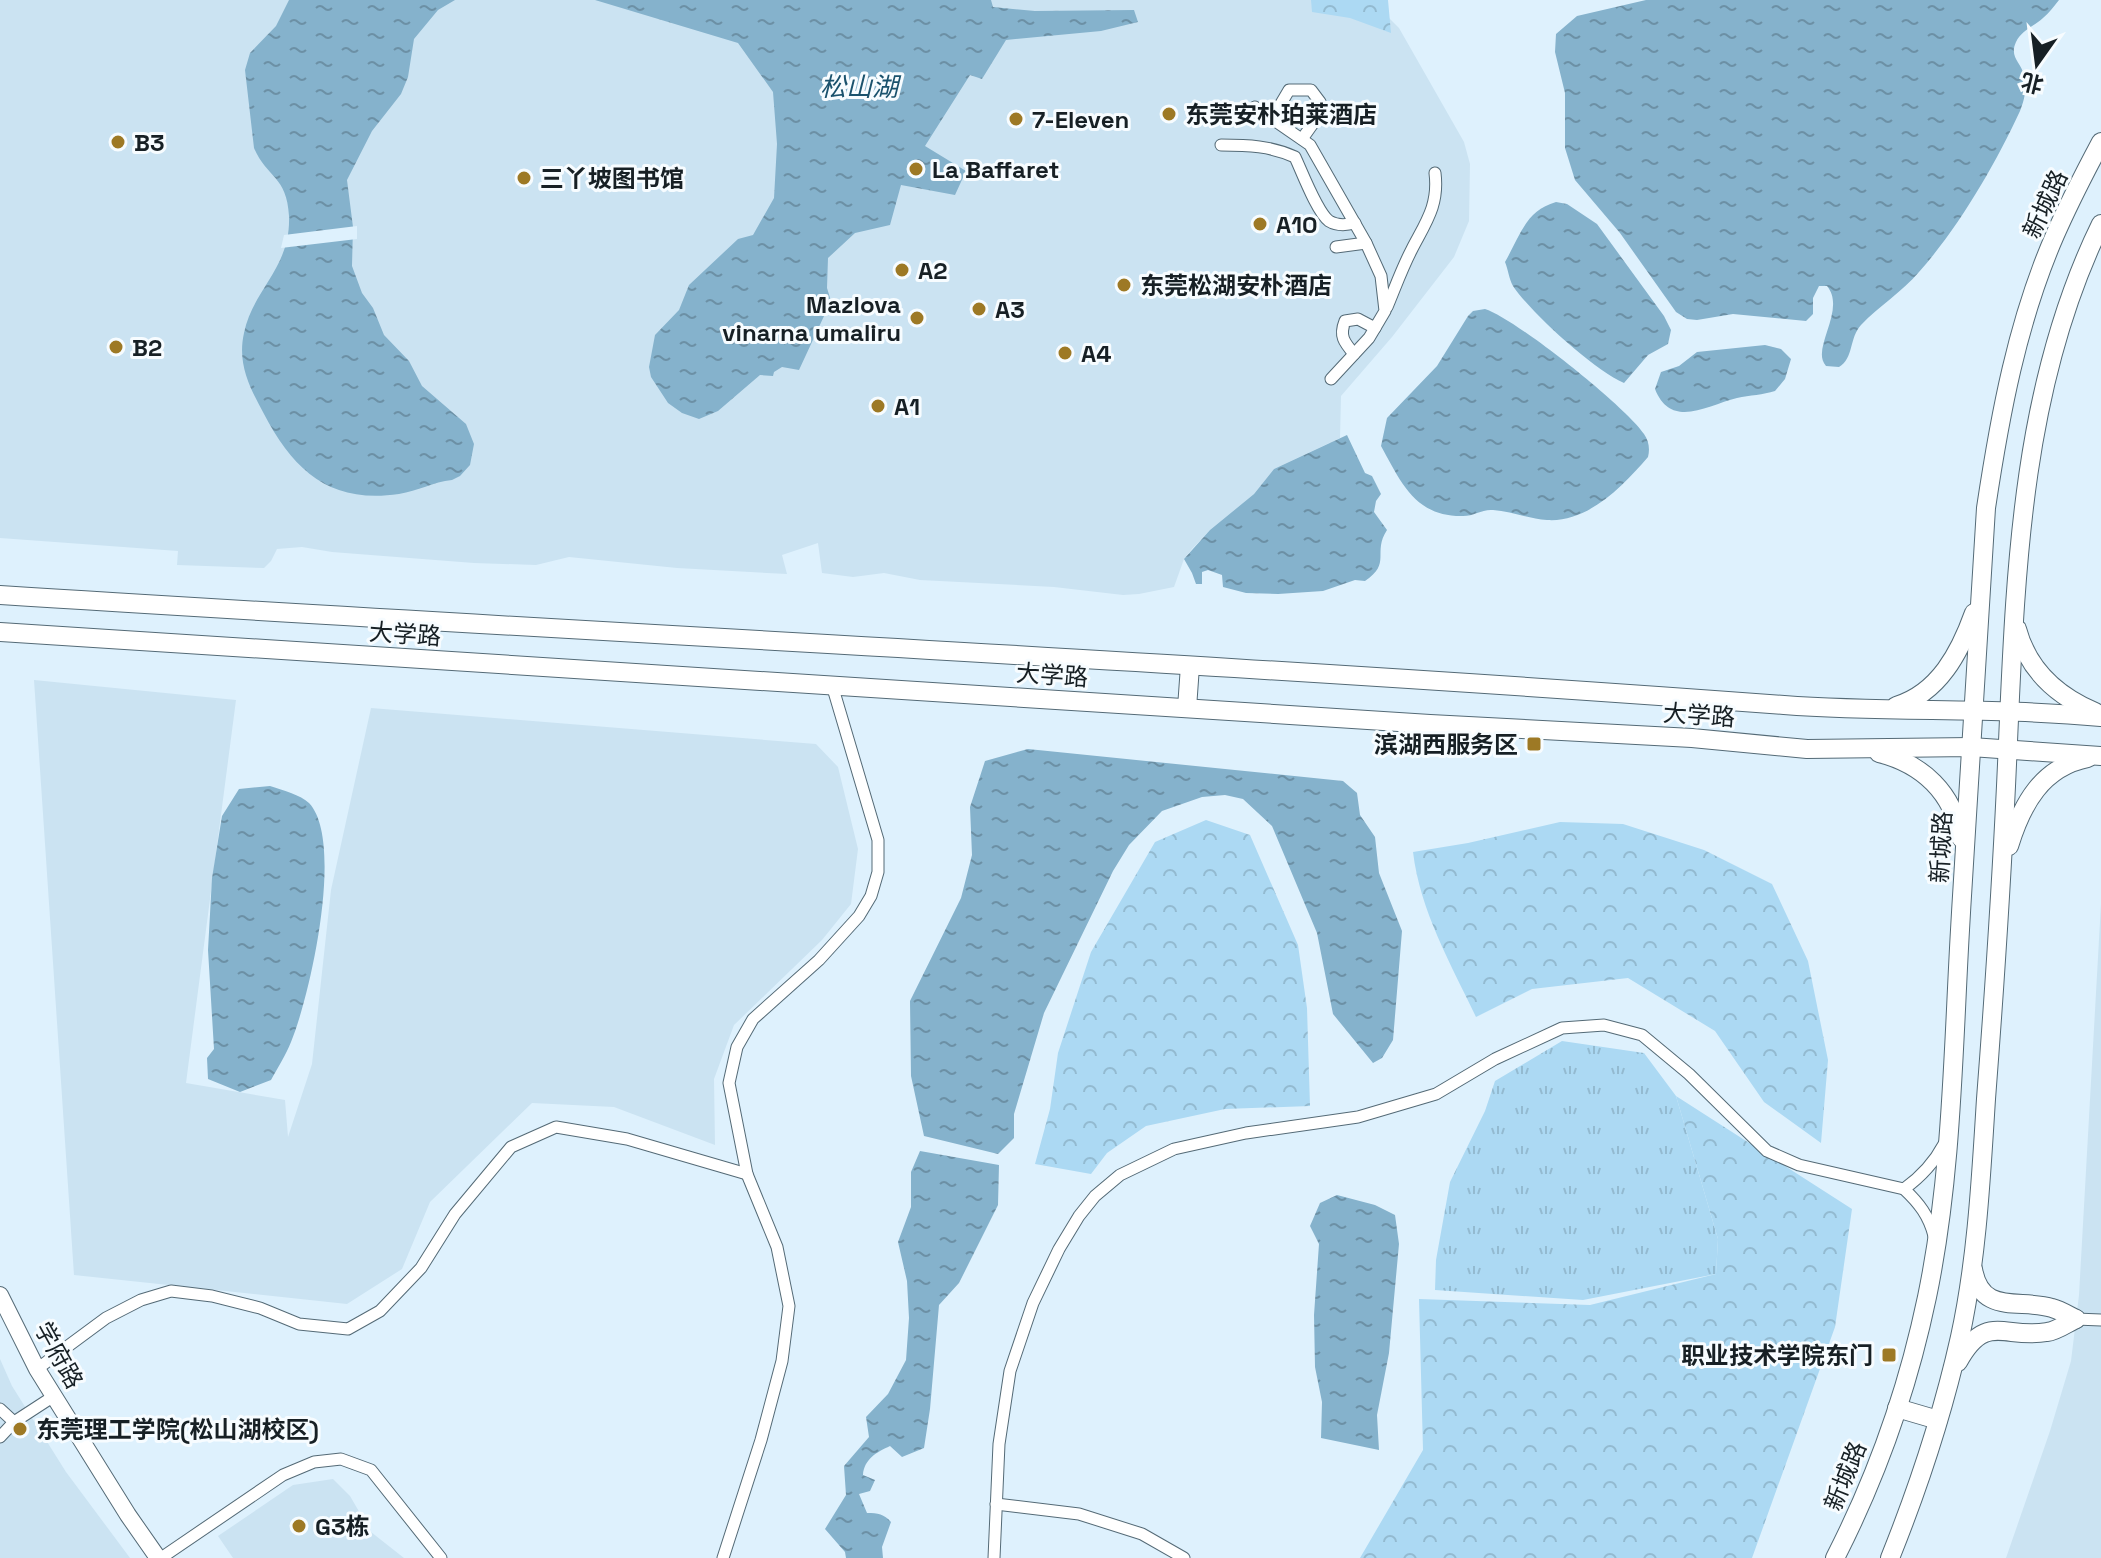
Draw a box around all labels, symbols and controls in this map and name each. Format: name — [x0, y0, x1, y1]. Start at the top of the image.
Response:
north arrow — [1997, 24, 2077, 104]
text: 北 — [2018, 67, 2046, 100]
water label: 松山湖 — [820, 70, 902, 104]
place label: 东莞安朴珀莱酒店 — [1185, 99, 1377, 130]
place label: 7-Eleven — [1032, 104, 1129, 135]
marker: 东莞安朴珀莱酒店 — [1160, 105, 1178, 123]
marker: 7-Eleven — [1007, 110, 1025, 128]
place label: B3 — [134, 127, 165, 158]
marker: B3 — [109, 133, 127, 151]
place label: La Baffaret — [932, 154, 1059, 185]
marker: La Baffaret — [907, 160, 925, 178]
place label: 三丫坡图书馆 — [540, 163, 684, 194]
street label: 新城路 — [2016, 165, 2074, 243]
marker: 三丫坡图书馆 — [515, 169, 533, 187]
place label: A10 — [1276, 209, 1318, 240]
marker: A10 — [1251, 215, 1269, 233]
place label: A2 — [918, 255, 947, 286]
marker: A2 — [893, 261, 911, 279]
place label: 东莞松湖安朴酒店 — [1140, 270, 1332, 301]
marker: 东莞松湖安朴酒店 — [1115, 276, 1133, 294]
place label: Mazlova vinarna umaliru — [722, 289, 901, 348]
place label: A3 — [995, 294, 1025, 325]
marker: A3 — [970, 300, 988, 318]
marker: Mazlova vinarna umaliru — [908, 309, 926, 327]
place label: B2 — [132, 332, 162, 363]
marker: B2 — [107, 338, 125, 356]
place label: A4 — [1081, 338, 1111, 369]
marker: A4 — [1056, 344, 1074, 362]
place label: A1 — [894, 391, 920, 422]
marker: A1 — [869, 397, 887, 415]
street label: 大学路 — [368, 616, 442, 652]
street label: 大学路 — [1015, 657, 1089, 693]
street label: 大学路 — [1662, 697, 1736, 733]
place label: 滨湖西服务区 — [1374, 729, 1518, 760]
marker: 滨湖西服务区 — [1525, 735, 1543, 753]
street label: 新城路 — [1924, 810, 1958, 884]
street label: 学府路 — [28, 1316, 90, 1394]
place label: 职业技术学院东门 — [1681, 1340, 1873, 1371]
marker: 职业技术学院东门 — [1880, 1346, 1898, 1364]
place label: 东莞理工学院(松山湖校区) — [36, 1414, 319, 1445]
marker: 东莞理工学院(松山湖校区) — [11, 1420, 29, 1438]
street label: 新城路 — [1817, 1437, 1873, 1515]
place label: G3栋 — [315, 1511, 369, 1542]
marker: G3栋 — [290, 1517, 308, 1535]

